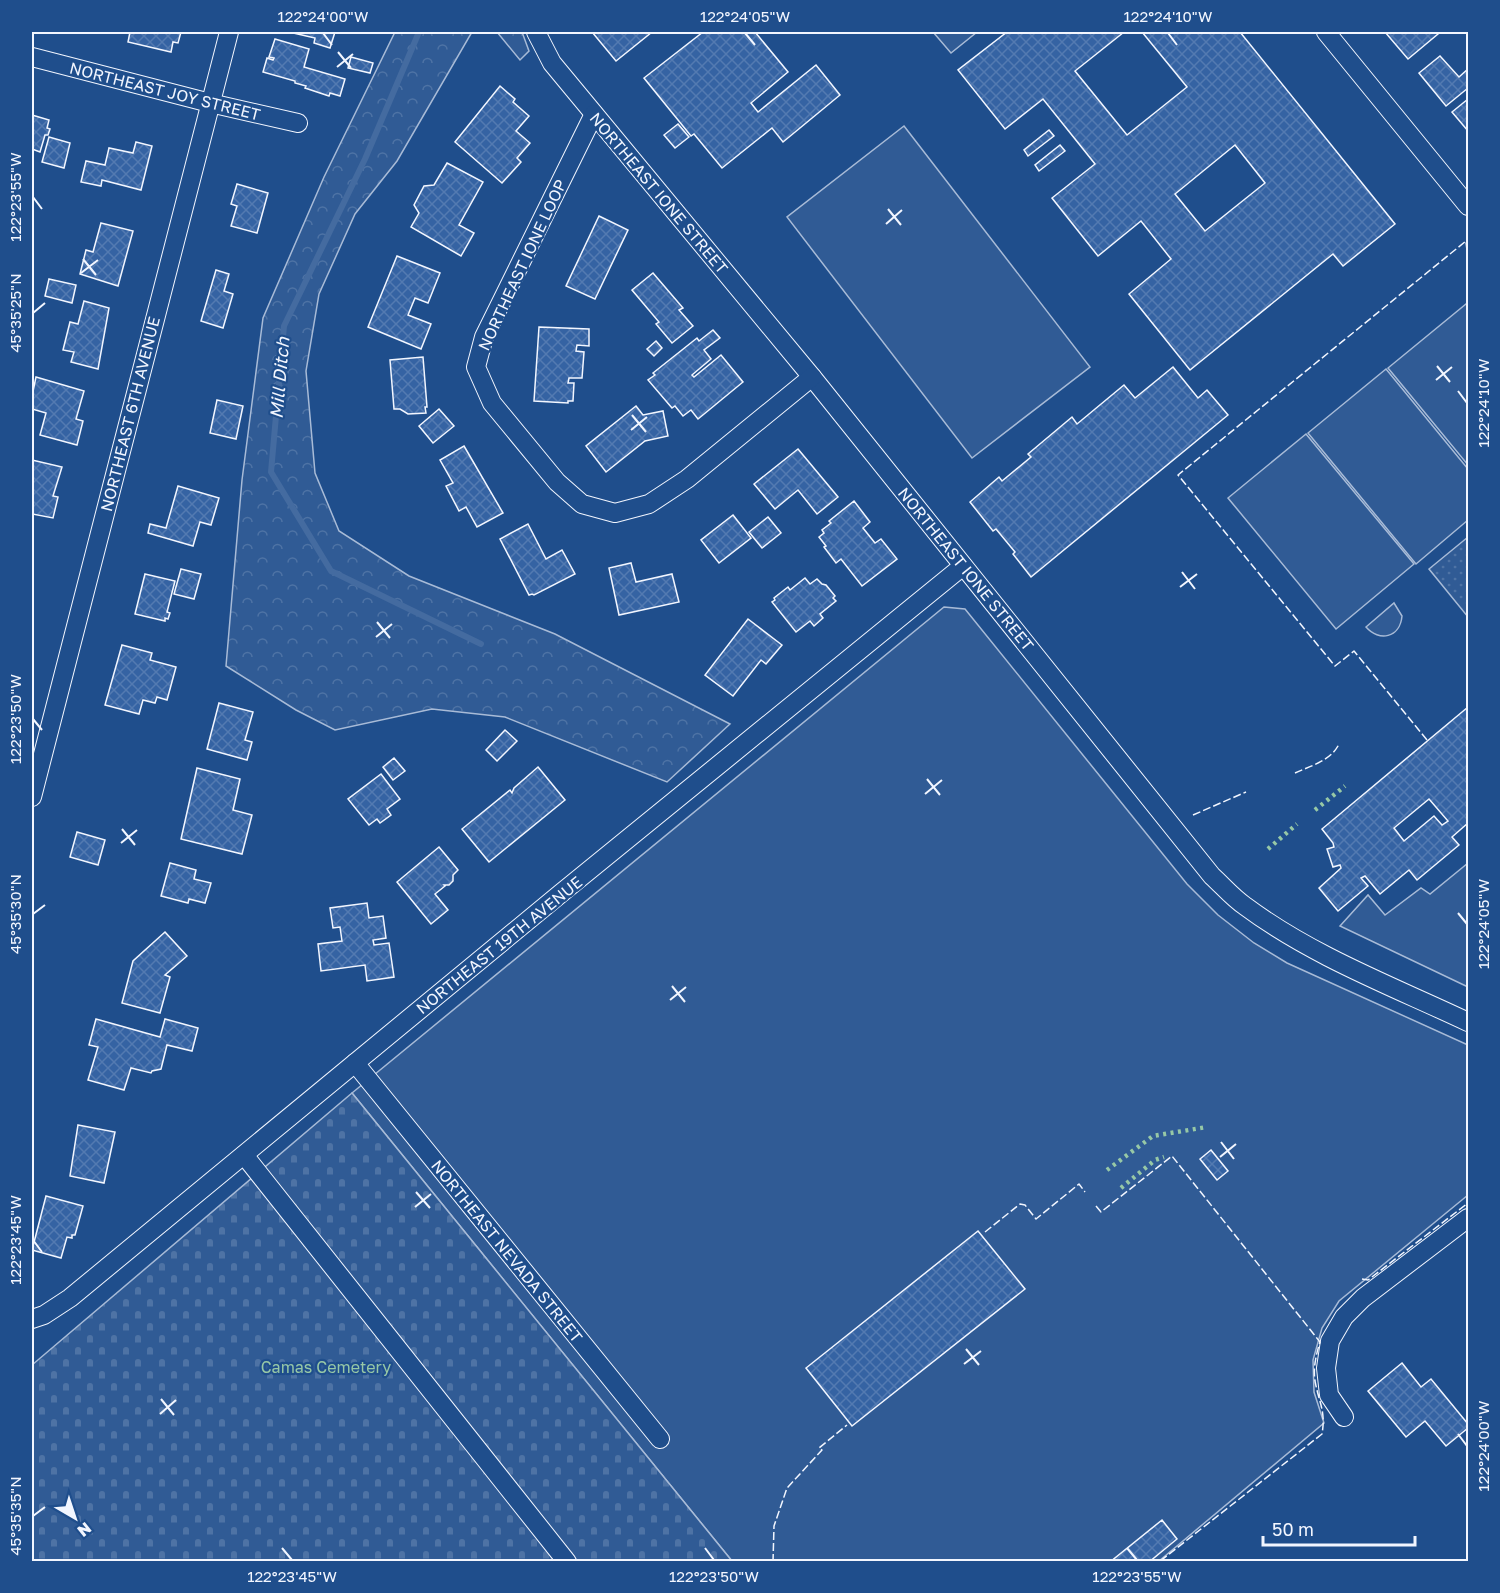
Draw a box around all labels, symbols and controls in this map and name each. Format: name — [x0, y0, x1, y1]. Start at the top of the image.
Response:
text: 122°24'00"W — [278, 7, 368, 25]
text: 122°24'05"W — [700, 7, 790, 25]
text: 122°24'10"W — [1124, 7, 1212, 25]
street label: NORTHEAST JOY STREET — [67, 58, 263, 124]
street label: NORTHEAST IONE STREET — [586, 108, 732, 278]
text: 122°23'55"W — [6, 152, 24, 242]
street label: NORTHEAST IONE LOOP — [474, 176, 570, 354]
text: 45°35'25"N — [6, 273, 24, 353]
street label: NORTHEAST 6TH AVENUE — [96, 314, 164, 514]
water label: Mill Ditch — [264, 335, 294, 420]
text: 122°24'10"W — [1474, 359, 1492, 447]
street label: NORTHEAST IONE STREET — [894, 483, 1038, 655]
text: 122°23'50"W — [6, 674, 24, 764]
street label: NORTHEAST 19TH AVENUE — [412, 872, 586, 1018]
text: 45°35'30"N — [6, 874, 24, 954]
text: 122°24'05"W — [1474, 879, 1492, 969]
street label: NORTHEAST NEVADA STREET — [427, 1156, 587, 1346]
text: 122°23'45"W — [6, 1195, 24, 1285]
park label: Camas Cemetery — [261, 1357, 391, 1377]
text: 122°24'00"W — [1474, 1401, 1492, 1491]
text: 45°35'35"N — [6, 1476, 24, 1556]
north arrow — [45, 1488, 105, 1548]
scale bar — [1263, 1509, 1414, 1547]
text: N — [73, 1518, 95, 1541]
text: 50 m — [1272, 1518, 1314, 1540]
text: 122°23'45"W — [247, 1567, 337, 1585]
text: 122°23'50"W — [669, 1567, 759, 1585]
text: 122°23'55"W — [1092, 1567, 1182, 1585]

